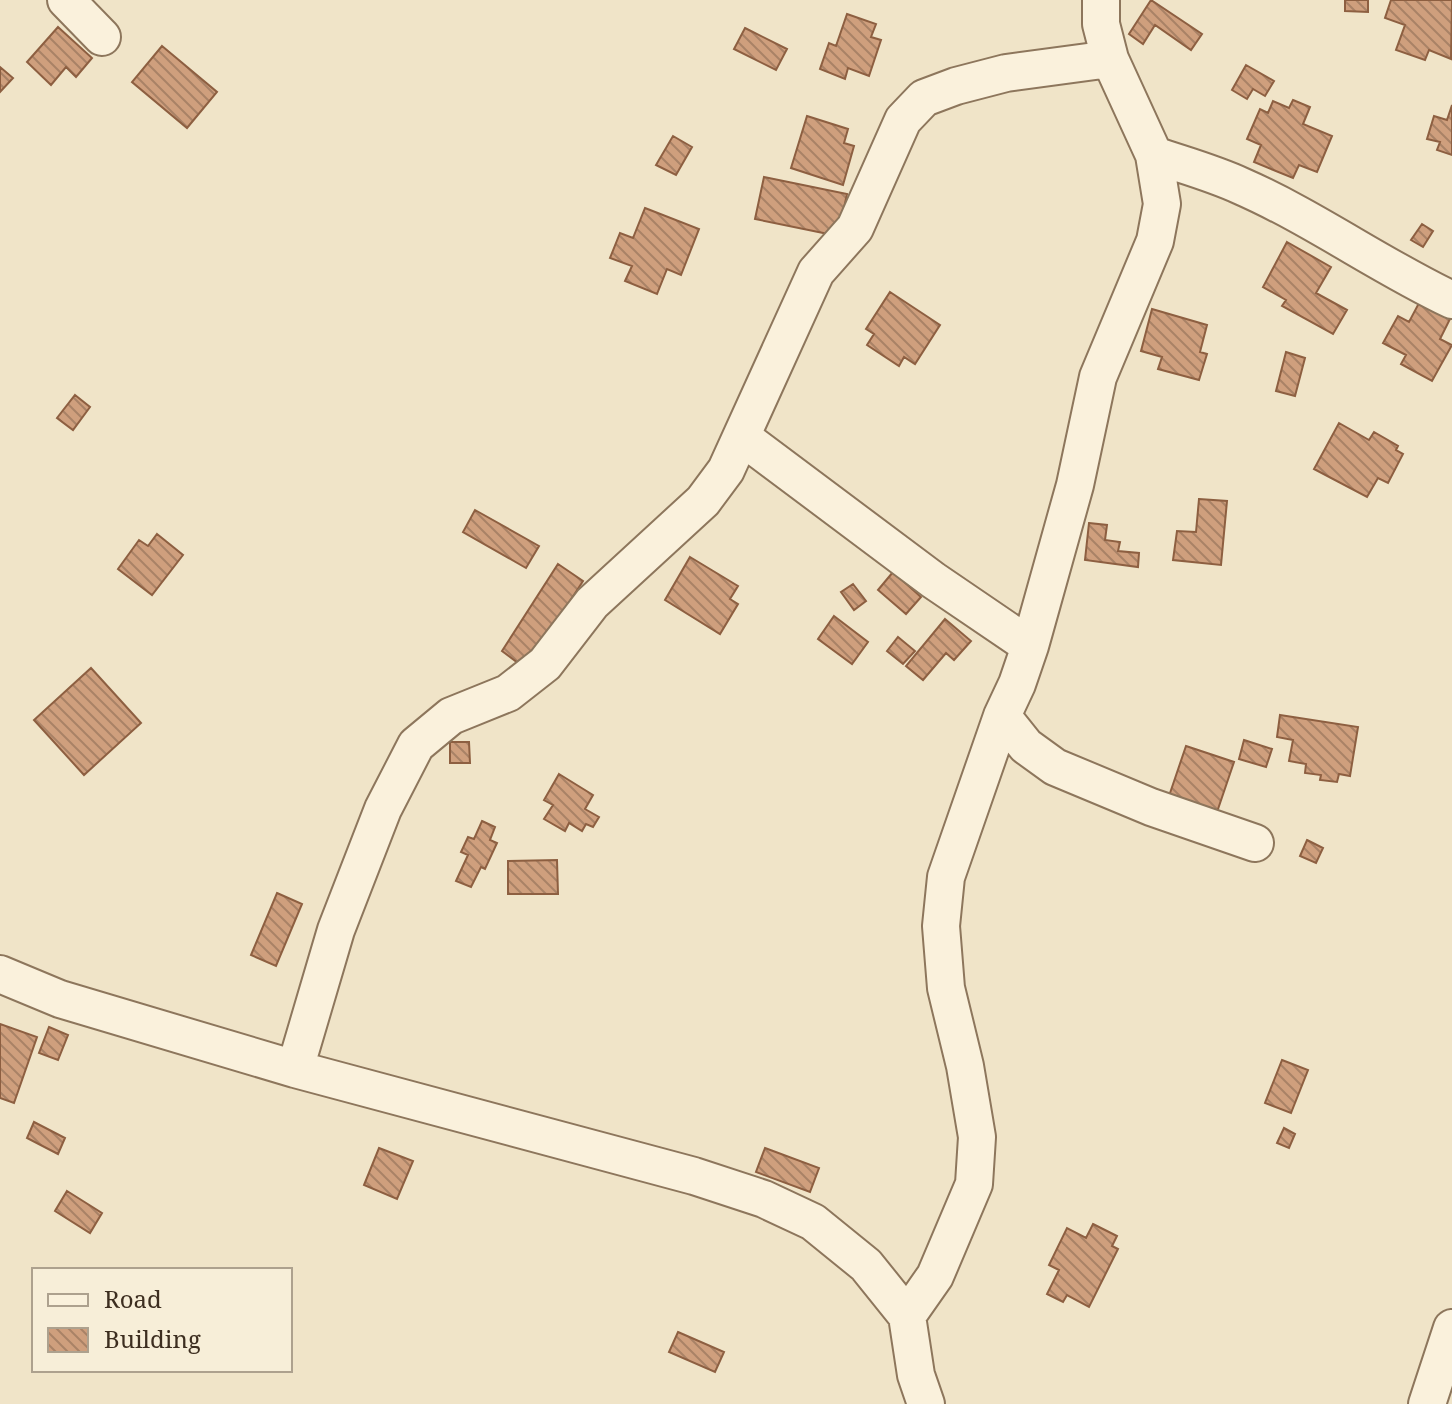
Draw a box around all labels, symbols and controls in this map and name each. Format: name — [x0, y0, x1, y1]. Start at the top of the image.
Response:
legend — [32, 1268, 292, 1372]
text: Road — [104, 1282, 162, 1315]
text: Building — [104, 1322, 201, 1355]

